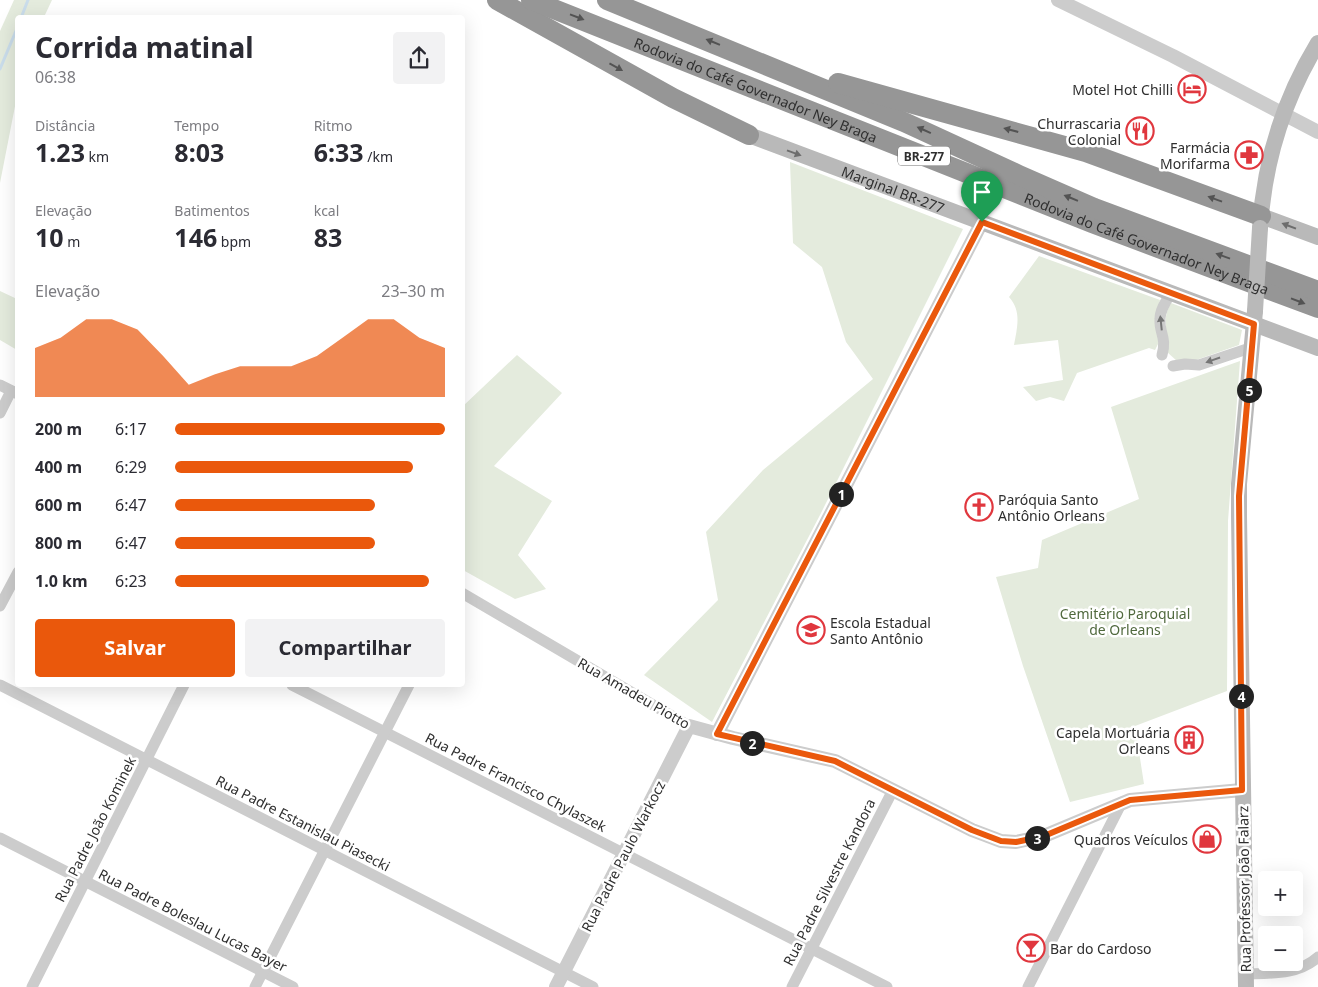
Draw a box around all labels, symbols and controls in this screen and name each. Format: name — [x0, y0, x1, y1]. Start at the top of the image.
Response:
one-way arrow — [570, 14, 584, 22]
text: Corrida matinal — [35, 28, 254, 66]
button: share — [393, 32, 445, 84]
street label: Rodovia do Café Governador Ney Braga — [631, 32, 880, 146]
one-way arrow — [706, 38, 720, 46]
one-way arrow — [609, 63, 623, 71]
text: 06:38 — [35, 66, 76, 88]
hotel icon: Motel Hot Chilli — [1177, 74, 1207, 104]
place label: Motel Hot Chilli — [1072, 80, 1173, 99]
place label: Churrascaria Colonial — [1037, 114, 1121, 149]
text: Distância — [35, 116, 95, 135]
text: Tempo — [174, 116, 219, 135]
text: Ritmo — [314, 116, 353, 135]
restaurant icon: Churrascaria Colonial — [1125, 116, 1155, 146]
one-way arrow — [917, 126, 931, 134]
one-way arrow — [1004, 126, 1019, 134]
text: 1.23 — [35, 135, 85, 169]
text: 8:03 — [174, 135, 224, 169]
text: 6:33 — [314, 135, 364, 169]
place label: Farmácia Morifarma — [1160, 138, 1230, 173]
pharmacy icon: Farmácia Morifarma — [1234, 140, 1264, 170]
road number: BR-277 — [898, 146, 950, 166]
text: km — [85, 147, 109, 166]
text: /km — [364, 147, 393, 166]
one-way arrow — [787, 150, 802, 157]
street label: Marginal BR-277 — [839, 161, 947, 217]
pin — [961, 171, 1003, 222]
icon: arrive — [968, 178, 996, 206]
street label: Rodovia do Café Governador Ney Braga — [1022, 188, 1272, 298]
one-way arrow — [1063, 194, 1078, 202]
one-way arrow — [1207, 195, 1222, 203]
text: Elevação — [35, 201, 92, 220]
text: Batimentos — [174, 201, 250, 220]
text: kcal — [314, 201, 339, 220]
text: 10 — [35, 220, 64, 254]
text: 146 — [174, 220, 217, 254]
text: 83 — [314, 220, 342, 254]
one-way arrow — [1282, 222, 1297, 230]
text: m — [64, 232, 80, 251]
text: bpm — [217, 232, 251, 251]
one-way arrow — [1215, 252, 1230, 260]
text: Elevação — [35, 280, 100, 302]
text: 23–30 m — [381, 280, 445, 302]
one-way arrow — [1291, 297, 1306, 305]
one-way arrow — [1157, 314, 1165, 330]
one-way arrow — [1206, 357, 1221, 365]
pin: 5 — [1236, 378, 1262, 402]
text: 5 — [1245, 381, 1254, 400]
text: 200 m — [35, 418, 82, 440]
text: 6:17 — [115, 418, 147, 440]
text: 400 m — [35, 456, 82, 478]
text: 6:29 — [115, 456, 147, 478]
pin: 1 — [828, 482, 854, 506]
text: 1 — [837, 485, 846, 504]
place label: Paróquia Santo Antônio Orleans — [998, 490, 1105, 525]
church icon: Paróquia Santo Antônio Orleans — [964, 492, 994, 522]
text: 600 m — [35, 494, 82, 516]
text: 6:47 — [115, 494, 147, 516]
text: 800 m — [35, 532, 82, 554]
text: 6:47 — [115, 532, 147, 554]
text: 1.0 km — [35, 570, 87, 592]
text: 6:23 — [115, 570, 147, 592]
park label: Cemitério Paroquial de Orleans — [1060, 604, 1190, 639]
place label: Escola Estadual Santo Antônio — [830, 613, 931, 648]
school or university icon: Escola Estadual Santo Antônio — [796, 615, 826, 645]
button: Salvar — [35, 619, 235, 677]
button: Compartilhar — [245, 619, 445, 677]
street label: Rua Amadeu Piotto — [574, 653, 694, 733]
pin: 4 — [1228, 684, 1254, 708]
text: 4 — [1237, 687, 1246, 706]
place label: Capela Mortuária Orleans — [1056, 723, 1170, 758]
building icon: Capela Mortuária Orleans — [1174, 725, 1204, 755]
street label: Rua Padre Francisco Chylaszek — [422, 728, 610, 836]
pin: 2 — [740, 730, 764, 756]
text: 2 — [748, 734, 757, 753]
street label: Rua Padre João Kominek — [50, 753, 140, 905]
street label: Rua Padre Estanislau Piasecki — [213, 771, 393, 875]
street label: Rua Padre Paulo Warkocz — [577, 777, 670, 935]
street label: Rua Padre Silvestre Kandora — [779, 795, 879, 969]
street label: Rua Professor João Falarz — [1233, 805, 1255, 972]
shop icon: Quadros Veículos — [1192, 824, 1222, 854]
pin: 3 — [1024, 826, 1050, 850]
text: 3 — [1033, 829, 1042, 848]
place label: Quadros Veículos — [1074, 830, 1188, 849]
street label: Rua Padre Boleslau Lucas Bayer — [96, 864, 291, 976]
map controls — [1258, 871, 1303, 971]
button: + — [1258, 871, 1303, 916]
button: − — [1258, 926, 1303, 971]
bar icon: Bar do Cardoso — [1016, 933, 1046, 963]
place label: Bar do Cardoso — [1050, 939, 1152, 958]

